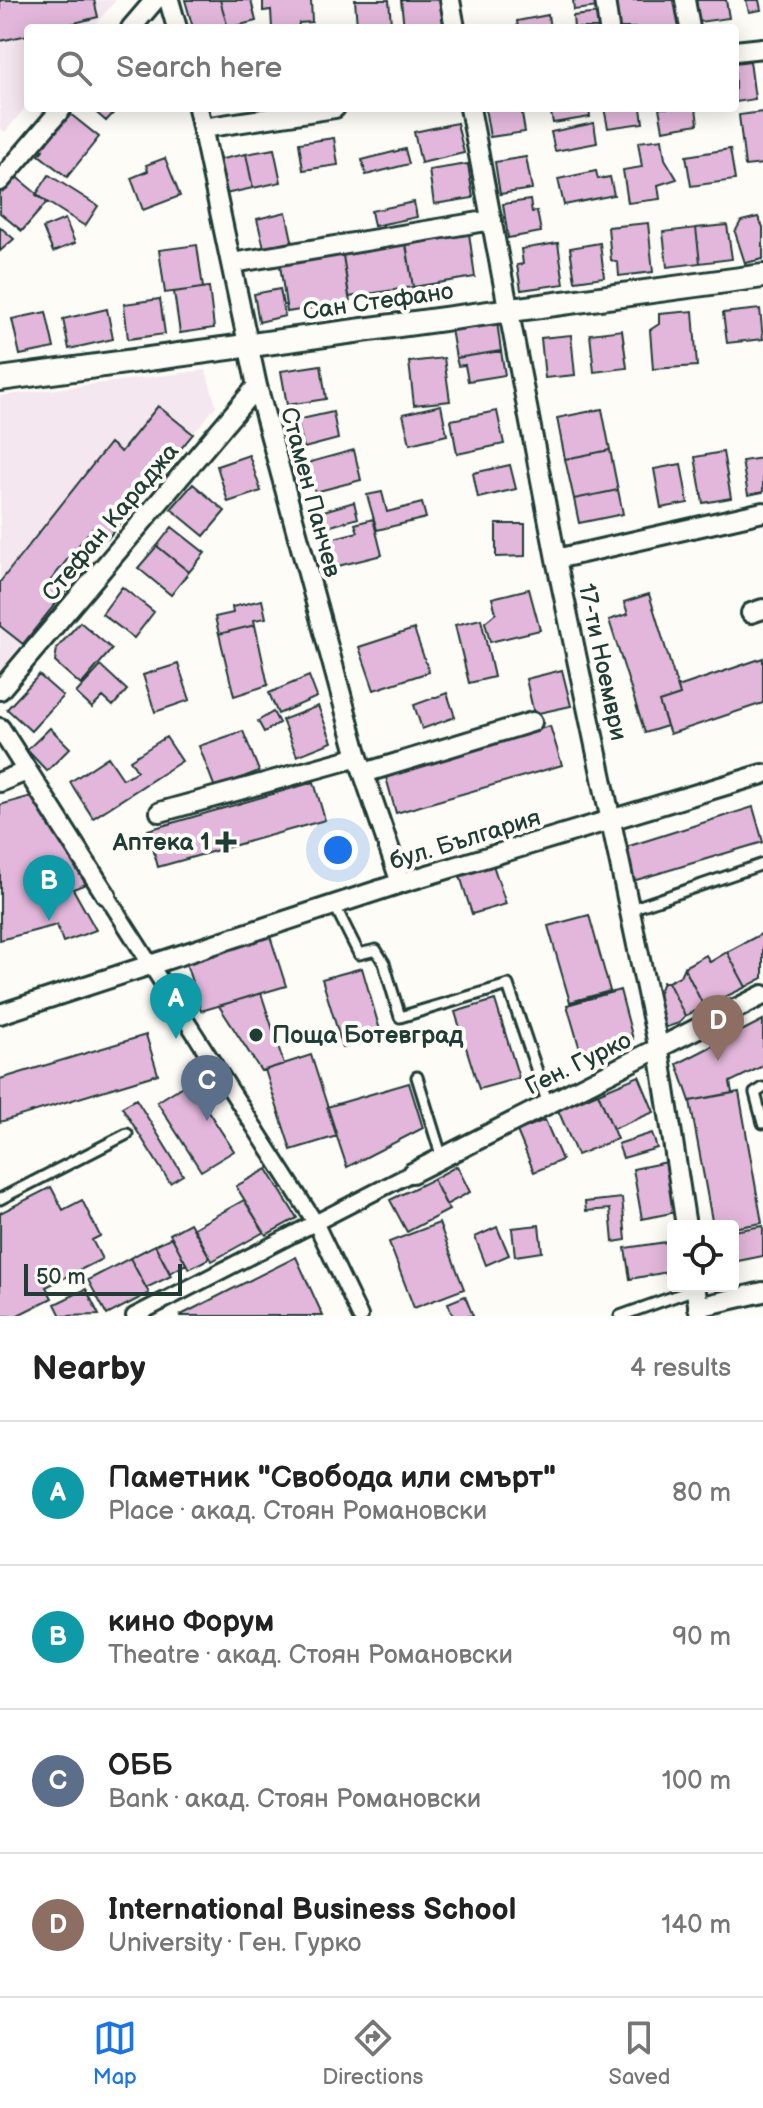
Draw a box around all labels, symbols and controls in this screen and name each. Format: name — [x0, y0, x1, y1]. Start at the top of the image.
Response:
search box — [24, 24, 739, 112]
icon: search — [52, 46, 96, 90]
text: Search here — [116, 50, 282, 86]
street label: Сан Стефано — [301, 277, 455, 326]
street label: Стамен Панчев — [274, 404, 347, 581]
street label: Стефан Караджа — [36, 437, 185, 607]
street label: 17-ти Ноември — [572, 581, 633, 743]
street label: бул. България — [386, 803, 544, 876]
place label: Аптека 1 — [112, 828, 210, 857]
your location — [318, 830, 358, 870]
marker: Аптека 1 — [217, 833, 235, 851]
pin: B — [23, 855, 75, 921]
pin: A — [150, 973, 202, 1039]
pin: D — [692, 995, 744, 1061]
place label: Поща Ботевград — [272, 1021, 464, 1050]
street label: Ген. Гурко — [521, 1025, 636, 1101]
marker: Поща Ботевград — [247, 1026, 265, 1044]
pin: C — [181, 1055, 233, 1121]
map controls — [667, 1220, 739, 1292]
button: locate — [667, 1220, 739, 1292]
scale bar — [24, 1260, 182, 1296]
text: 50 m — [36, 1264, 86, 1291]
text: Nearby — [32, 1348, 146, 1389]
text: 4 results — [630, 1353, 731, 1384]
text: Паметник "Свобода или смърт" — [108, 1460, 556, 1496]
text: A — [50, 1478, 66, 1509]
text: 80 m — [672, 1478, 731, 1509]
text: Place · акад. Стоян Романовски — [108, 1496, 487, 1527]
text: кино Форум — [108, 1604, 274, 1640]
text: B — [49, 1622, 67, 1653]
text: 90 m — [672, 1622, 731, 1653]
text: Theatre · акад. Стоян Романовски — [108, 1640, 513, 1671]
text: ОББ — [108, 1748, 172, 1784]
text: C — [49, 1766, 67, 1797]
text: 100 m — [662, 1766, 731, 1797]
text: Bank · акад. Стоян Романовски — [108, 1784, 481, 1815]
text: International Business School — [108, 1892, 516, 1928]
text: D — [49, 1910, 67, 1941]
text: 140 m — [661, 1910, 731, 1941]
text: University · Ген. Гурко — [108, 1928, 361, 1959]
tab: Map — [93, 2016, 137, 2091]
tab: Directions — [322, 2016, 423, 2091]
tab: Saved — [609, 2016, 670, 2091]

